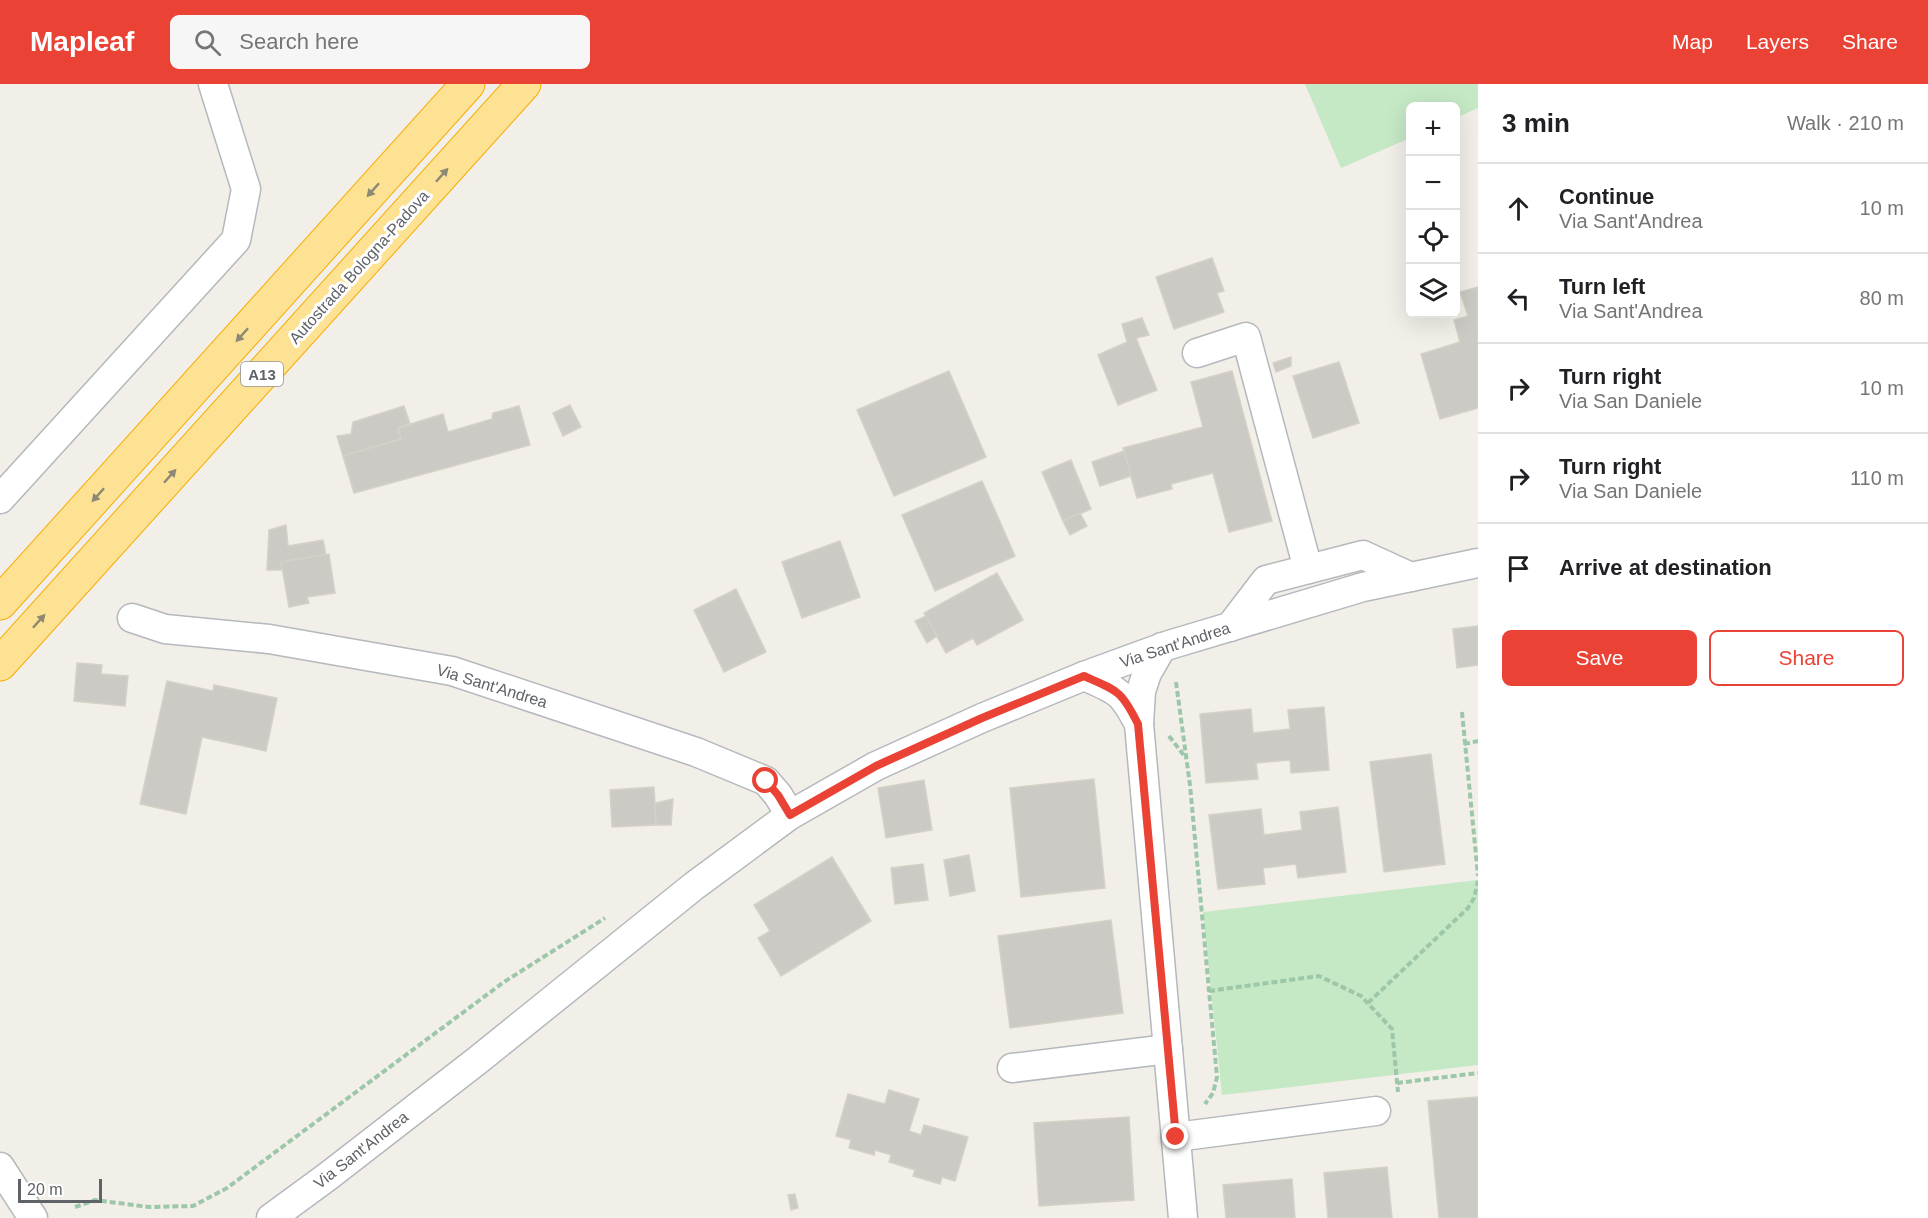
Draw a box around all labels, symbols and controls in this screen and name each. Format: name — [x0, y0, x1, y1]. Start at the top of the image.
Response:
search box — [170, 15, 590, 69]
text: Mapleaf — [30, 26, 134, 57]
icon: search — [191, 26, 224, 59]
text: Search here — [239, 29, 359, 54]
text: Map — [1672, 30, 1713, 53]
text: Layers — [1746, 30, 1809, 53]
text: Share — [1842, 30, 1898, 53]
map controls — [1406, 102, 1460, 318]
button: + — [1406, 102, 1460, 156]
text: 3 min — [1502, 108, 1570, 138]
text: Walk · 210 m — [1787, 112, 1904, 134]
button: − — [1406, 156, 1460, 210]
one-way arrow — [435, 168, 449, 183]
one-way arrow — [367, 182, 380, 197]
text: Continue — [1559, 184, 1654, 209]
street label: Autostrada Bologna-Padova — [286, 187, 432, 347]
icon: ahead — [1502, 192, 1535, 225]
text: 10 m — [1860, 197, 1904, 219]
button: locate — [1406, 210, 1460, 264]
text: Via Sant'Andrea — [1559, 210, 1703, 232]
button: layers — [1406, 264, 1460, 318]
text: Turn left — [1559, 274, 1645, 299]
icon: left — [1502, 282, 1535, 315]
text: 80 m — [1860, 287, 1904, 309]
text: Via Sant'Andrea — [1559, 300, 1703, 322]
one-way arrow — [235, 327, 249, 342]
road number: A13 — [241, 362, 283, 386]
text: Turn right — [1559, 364, 1661, 389]
icon: right — [1502, 372, 1535, 405]
text: 10 m — [1860, 377, 1904, 399]
text: Via San Daniele — [1559, 390, 1702, 412]
text: Turn right — [1559, 454, 1661, 479]
icon: right — [1502, 462, 1535, 495]
text: 110 m — [1850, 467, 1904, 489]
one-way arrow — [163, 469, 176, 484]
text: Via San Daniele — [1559, 480, 1702, 502]
one-way arrow — [91, 488, 105, 502]
icon: arrive — [1502, 552, 1535, 585]
text: Arrive at destination — [1559, 555, 1772, 580]
one-way arrow — [32, 613, 46, 628]
street label: Via Sant'Andrea — [1118, 619, 1232, 671]
button: Save — [1502, 630, 1697, 686]
button: Share — [1709, 630, 1904, 686]
street label: Via Sant'Andrea — [435, 661, 549, 711]
route start — [752, 767, 778, 793]
street label: Via Sant'Andrea — [311, 1108, 412, 1192]
route end — [1162, 1123, 1188, 1149]
scale bar — [18, 1176, 102, 1204]
text: 20 m — [27, 1181, 63, 1198]

